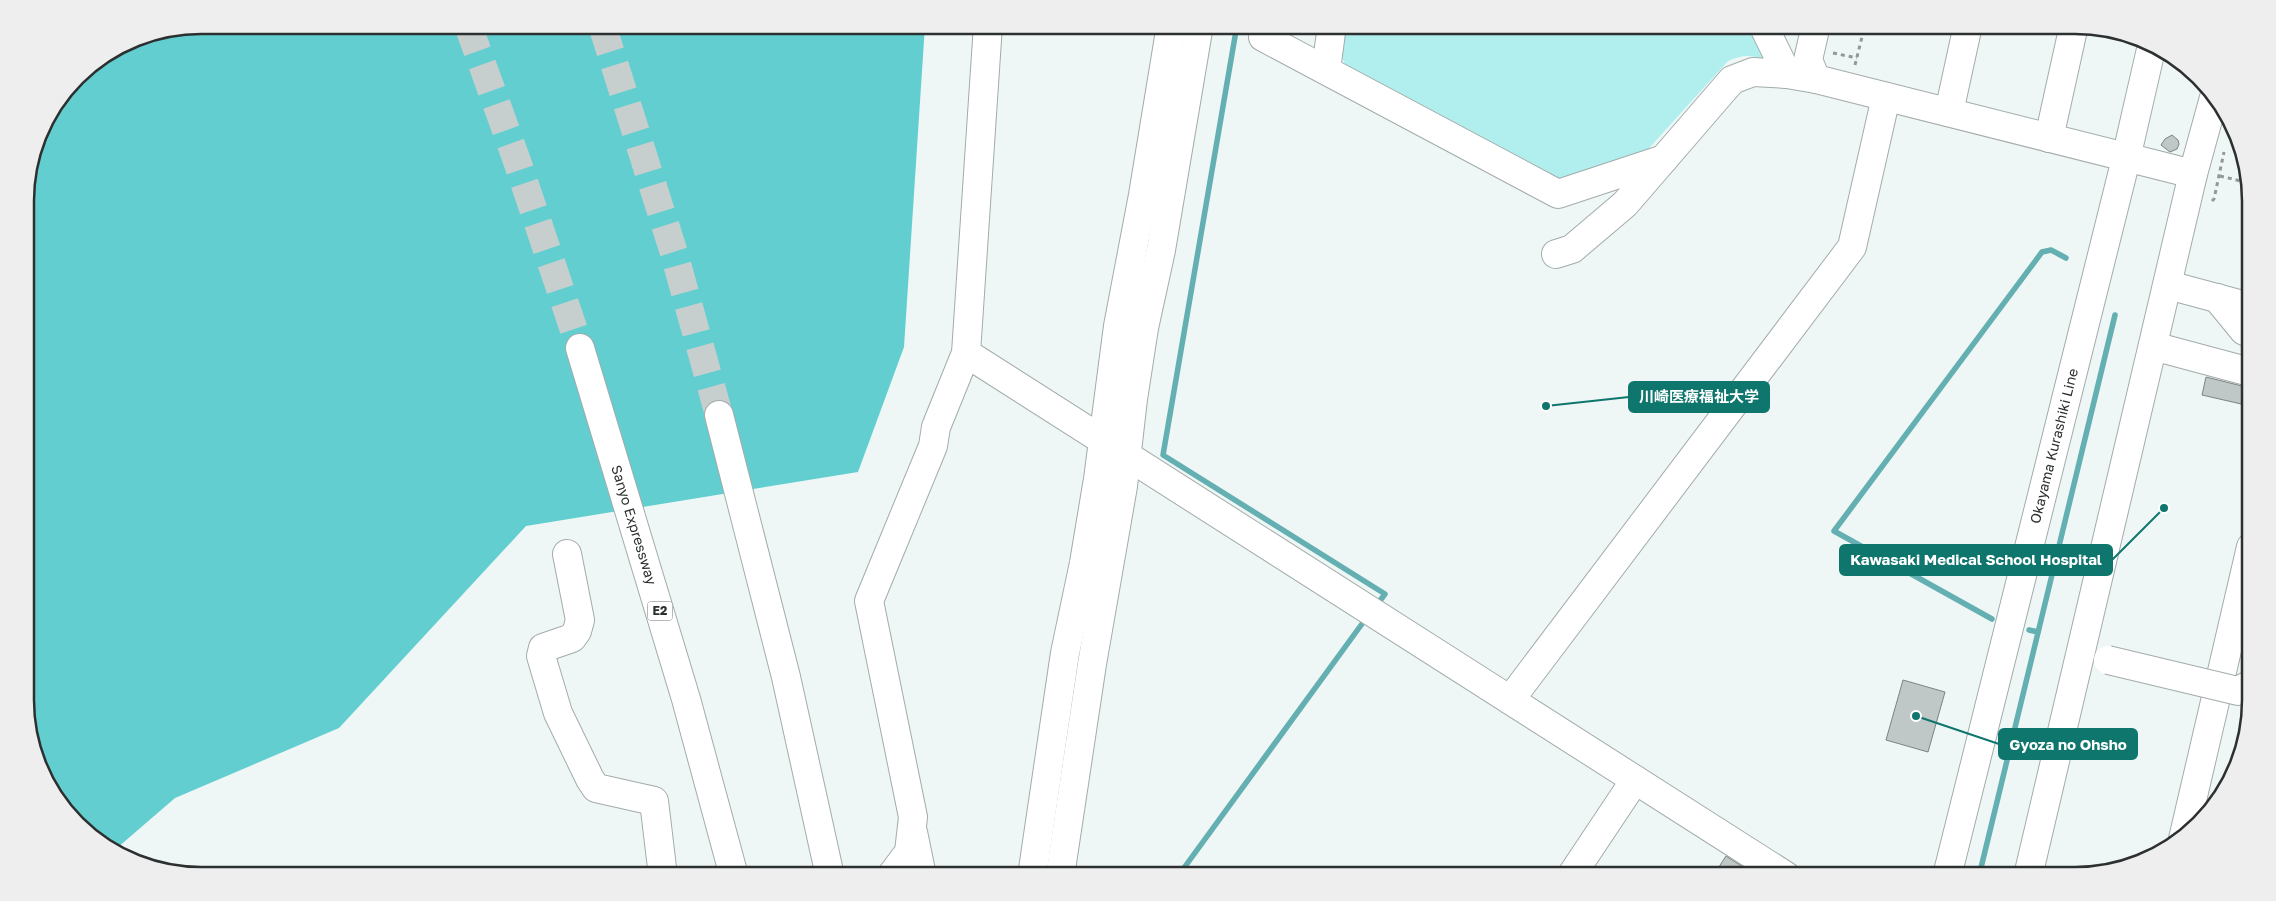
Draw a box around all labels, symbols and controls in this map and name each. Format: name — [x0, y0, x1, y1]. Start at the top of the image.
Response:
street label: Okayama Kurashiki Line — [2026, 366, 2081, 525]
callout: 川崎医療福祉大学 — [1629, 382, 1769, 412]
text: 川崎医療福祉大学 — [1639, 387, 1759, 405]
street label: Sanyo Expressway — [608, 463, 661, 587]
callout: Kawasaki Medical School Hospital — [1840, 545, 2112, 575]
text: Kawasaki Medical School Hospital — [1850, 550, 2102, 568]
road number: E2 — [648, 602, 672, 620]
callout: Gyoza no Ohsho — [1999, 729, 2137, 759]
text: Gyoza no Ohsho — [2009, 735, 2127, 753]

